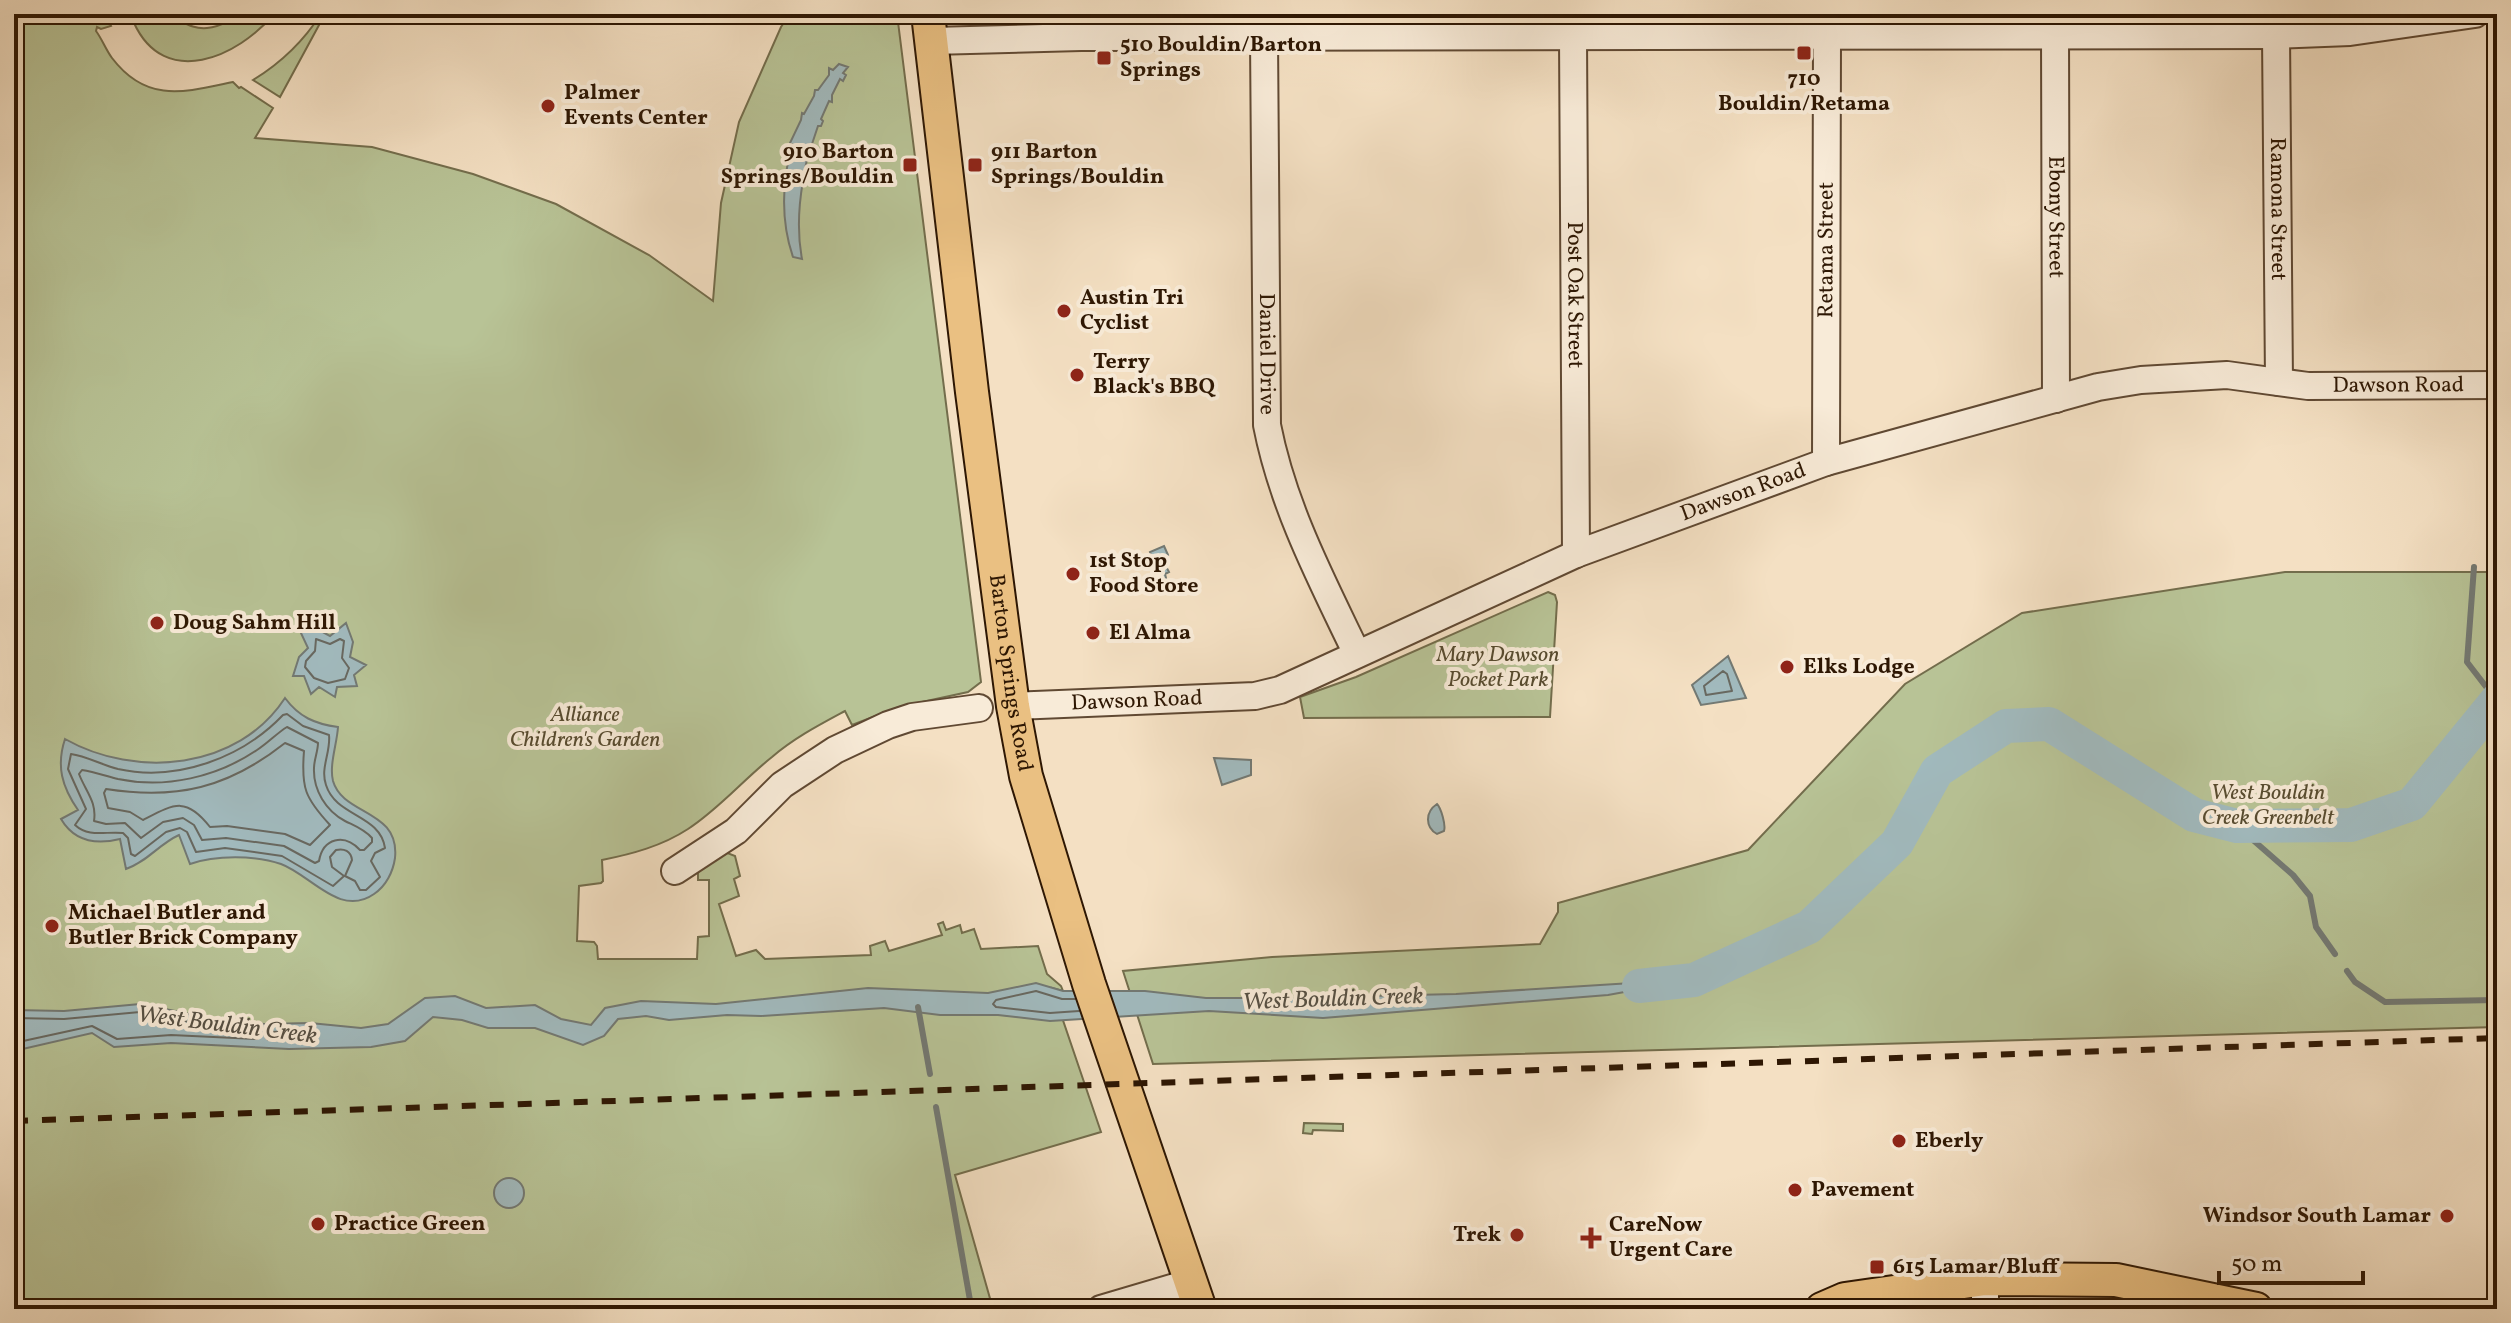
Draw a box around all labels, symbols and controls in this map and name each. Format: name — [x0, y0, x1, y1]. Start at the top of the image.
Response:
place label: 510 Bouldin/Barton Springs — [1120, 30, 1322, 86]
marker: 710 Bouldin/Retama — [1795, 44, 1813, 62]
marker: 510 Bouldin/Barton Springs — [1095, 49, 1113, 67]
place label: 710 Bouldin/Retama — [1718, 64, 1890, 120]
place label: Palmer Events Center — [564, 78, 708, 134]
marker: Palmer Events Center — [539, 97, 557, 115]
place label: 910 Barton Springs/Bouldin — [721, 137, 894, 193]
place label: 911 Barton Springs/Bouldin — [991, 137, 1164, 193]
street label: Ramona Street — [2261, 137, 2294, 281]
marker: 910 Barton Springs/Bouldin — [901, 156, 919, 174]
marker: 911 Barton Springs/Bouldin — [966, 156, 984, 174]
street label: Ebony Street — [2040, 156, 2071, 279]
street label: Retama Street — [1811, 182, 1842, 318]
street label: Post Oak Street — [1559, 222, 1590, 369]
place label: Austin Tri Cyclist — [1080, 283, 1184, 339]
street label: Daniel Drive — [1250, 293, 1282, 415]
marker: Austin Tri Cyclist — [1055, 302, 1073, 320]
place label: Terry Black's BBQ — [1093, 347, 1216, 403]
marker: Terry Black's BBQ — [1068, 366, 1086, 384]
street label: Dawson Road — [2332, 370, 2464, 401]
street label: Dawson Road — [1676, 455, 1811, 530]
place label: 1st Stop Food Store — [1089, 546, 1198, 602]
marker: 1st Stop Food Store — [1064, 565, 1082, 583]
street label: Barton Springs Road — [980, 572, 1040, 774]
place label: Doug Sahm Hill — [173, 608, 336, 639]
marker: Doug Sahm Hill — [148, 614, 166, 632]
place label: El Alma — [1109, 618, 1191, 649]
marker: El Alma — [1084, 624, 1102, 642]
park label: Mary Dawson Pocket Park — [1436, 640, 1559, 696]
place label: Elks Lodge — [1803, 652, 1915, 683]
marker: Elks Lodge — [1778, 658, 1796, 676]
street label: Dawson Road — [1070, 683, 1203, 719]
park label: Alliance Children's Garden — [510, 700, 660, 756]
park label: West Bouldin Creek Greenbelt — [2202, 778, 2335, 834]
place label: Michael Butler and Butler Brick Company — [68, 898, 299, 954]
marker: Michael Butler and Butler Brick Company — [43, 917, 61, 935]
water label: West Bouldin Creek — [1242, 980, 1424, 1020]
water label: West Bouldin Creek — [135, 998, 319, 1054]
place label: Eberly — [1915, 1126, 1984, 1157]
marker: Eberly — [1890, 1132, 1908, 1150]
place label: Pavement — [1811, 1175, 1914, 1206]
marker: Pavement — [1786, 1181, 1804, 1199]
place label: Windsor South Lamar — [2203, 1201, 2432, 1232]
marker: Windsor South Lamar — [2438, 1207, 2456, 1225]
place label: Practice Green — [334, 1209, 486, 1240]
place label: CareNow Urgent Care — [1609, 1210, 1733, 1266]
marker: Practice Green — [309, 1215, 327, 1233]
place label: Trek — [1453, 1220, 1501, 1251]
marker: Trek — [1508, 1226, 1526, 1244]
marker: CareNow Urgent Care — [1580, 1227, 1602, 1249]
scale bar — [2219, 1235, 2363, 1285]
text: 50 m — [2231, 1248, 2283, 1282]
place label: 615 Lamar/Bluff — [1893, 1252, 2060, 1283]
marker: 615 Lamar/Bluff — [1868, 1258, 1886, 1276]

